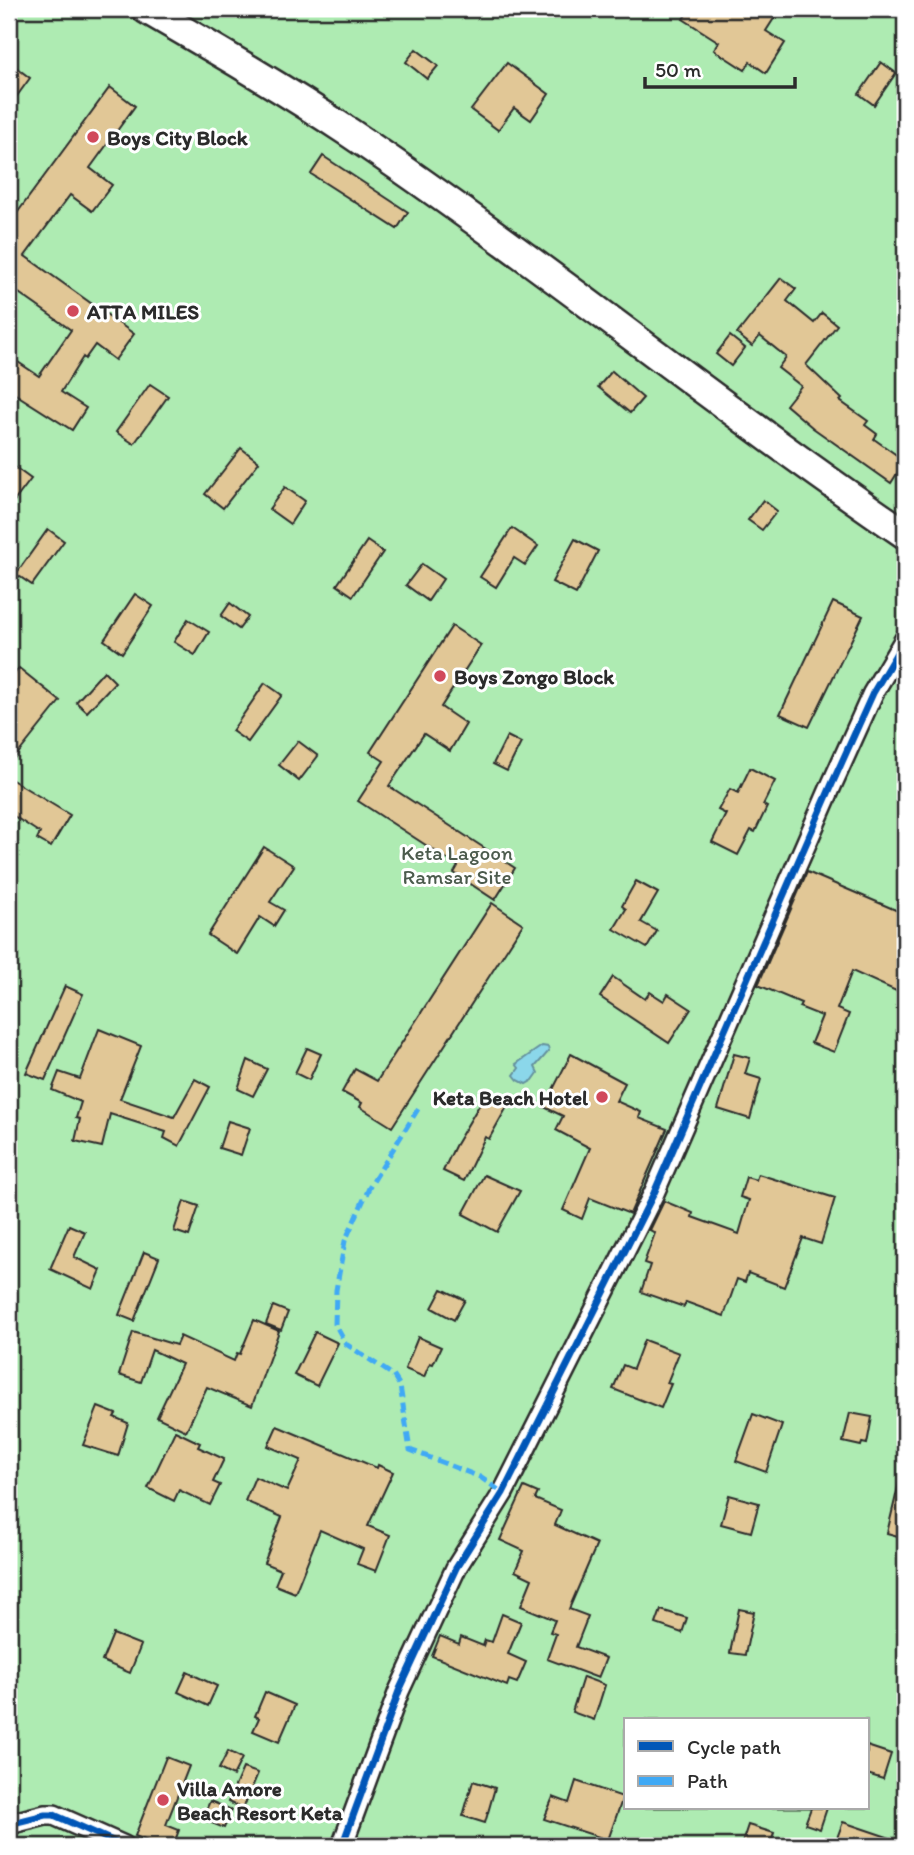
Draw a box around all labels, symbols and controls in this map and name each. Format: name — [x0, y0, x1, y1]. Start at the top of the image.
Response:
scale bar — [645, 46, 795, 90]
text: 50 m — [655, 57, 702, 82]
place label: Boys City Block — [107, 125, 249, 151]
marker: Boys City Block — [85, 129, 101, 145]
place label: ATTA MILES — [86, 299, 199, 324]
marker: ATTA MILES — [65, 303, 81, 319]
place label: Boys Zongo Block — [454, 664, 615, 690]
marker: Boys Zongo Block — [432, 668, 448, 684]
park label: Keta Lagoon Ramsar Site — [401, 840, 513, 889]
place label: Keta Beach Hotel — [433, 1085, 589, 1110]
marker: Keta Beach Hotel — [594, 1089, 610, 1105]
legend — [624, 1718, 869, 1810]
text: Cycle path — [687, 1734, 781, 1759]
text: Path — [687, 1768, 728, 1793]
place label: Villa Amore Beach Resort Keta — [177, 1776, 344, 1825]
marker: Villa Amore Beach Resort Keta — [155, 1792, 171, 1808]

